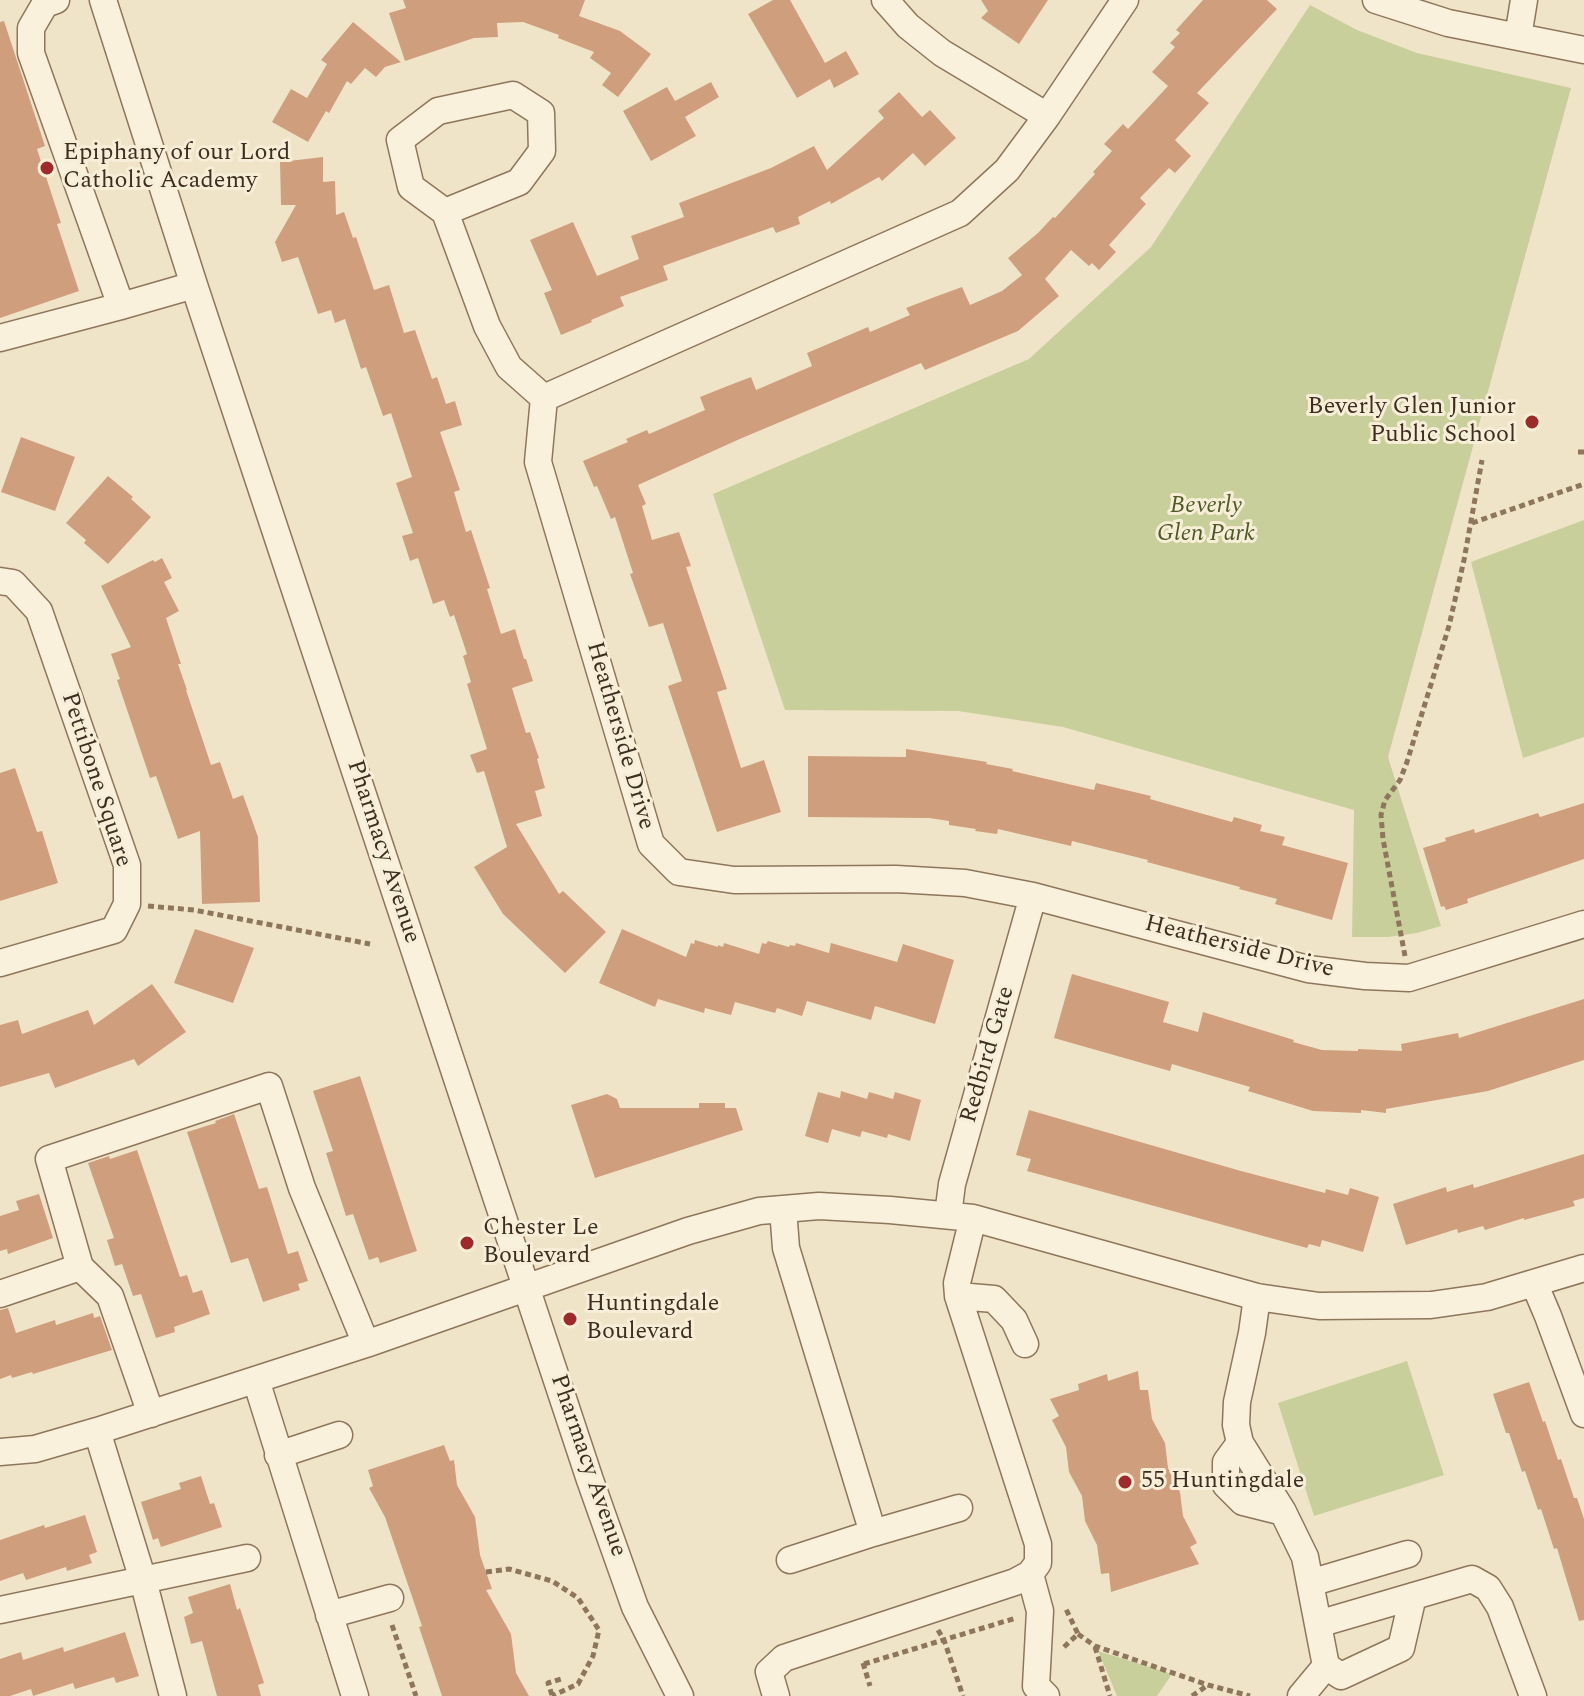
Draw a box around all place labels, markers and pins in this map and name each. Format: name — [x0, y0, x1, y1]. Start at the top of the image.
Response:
place label: Epiphany of our Lord Catholic Academy — [63, 140, 290, 196]
marker: Epiphany of our Lord Catholic Academy — [38, 159, 56, 177]
place label: Beverly Glen Junior Public School — [1308, 394, 1516, 450]
marker: Beverly Glen Junior Public School — [1523, 413, 1541, 431]
place label: Chester Le Boulevard — [483, 1215, 599, 1271]
marker: Chester Le Boulevard — [458, 1234, 476, 1252]
place label: Huntingdale Boulevard — [586, 1291, 719, 1347]
marker: Huntingdale Boulevard — [561, 1310, 579, 1328]
place label: 55 Huntingdale — [1141, 1468, 1304, 1496]
marker: 55 Huntingdale — [1116, 1473, 1134, 1491]

